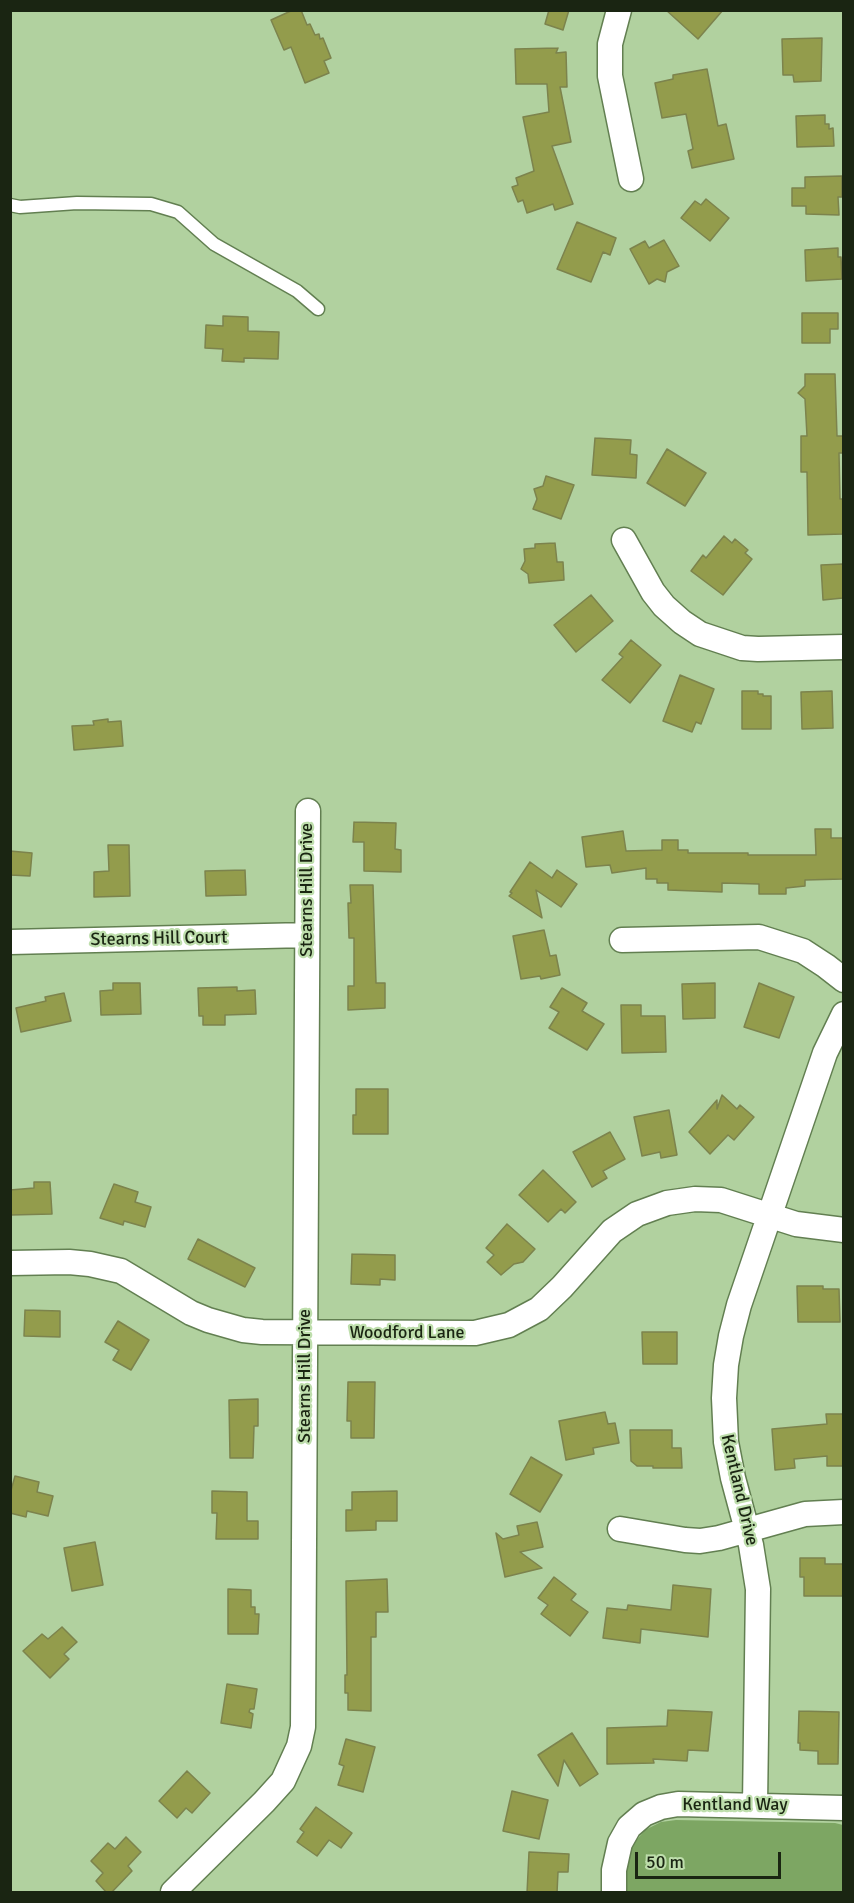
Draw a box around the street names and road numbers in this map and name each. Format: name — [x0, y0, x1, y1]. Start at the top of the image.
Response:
street label: Stearns Hill Drive — [296, 823, 318, 957]
street label: Stearns Hill Court — [90, 927, 228, 951]
street label: Stearns Hill Drive — [294, 1309, 316, 1443]
street label: Woodford Lane — [349, 1322, 465, 1344]
street label: Kentland Drive — [716, 1432, 762, 1548]
street label: Kentland Way — [682, 1794, 788, 1816]

